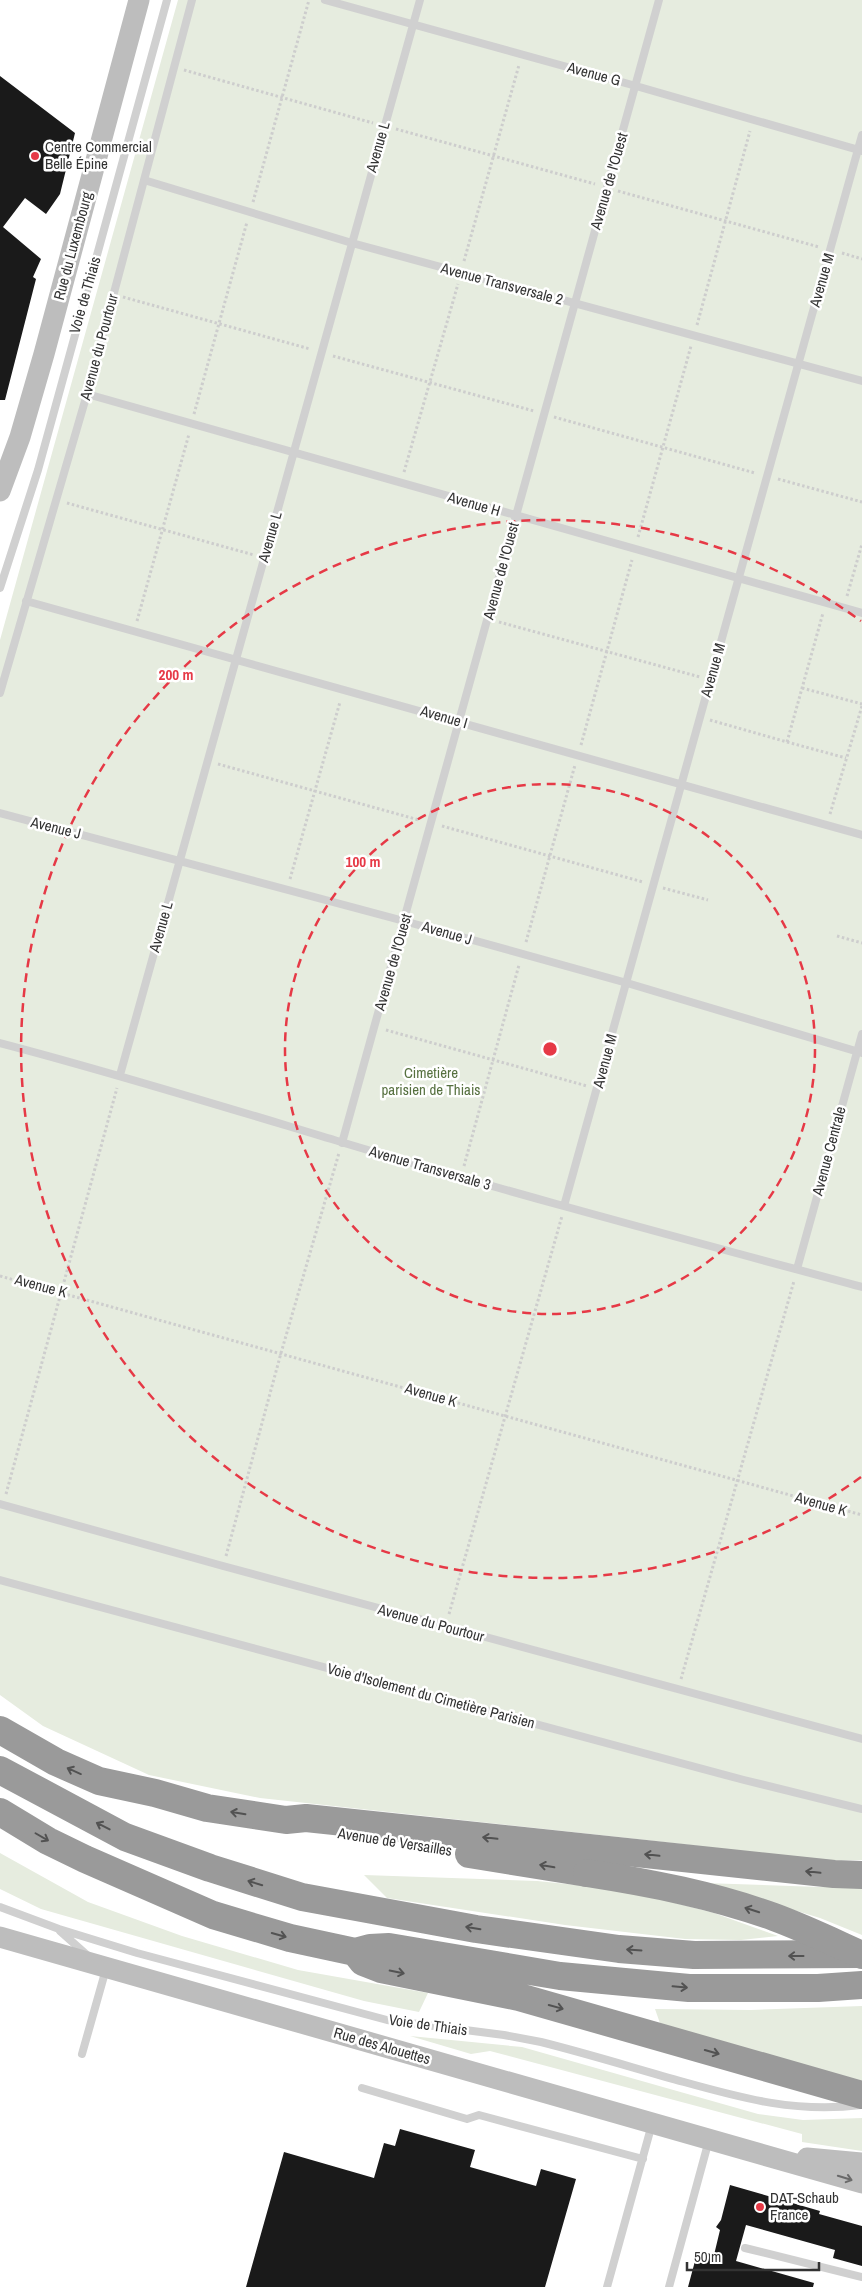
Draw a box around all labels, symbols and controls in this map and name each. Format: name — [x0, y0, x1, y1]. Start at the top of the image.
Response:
street label: Avenue G — [564, 56, 623, 91]
street label: Avenue L — [360, 119, 395, 176]
street label: Avenue de l'Ouest — [584, 129, 633, 233]
place label: Centre Commercial Belle Épine — [45, 136, 152, 174]
marker: Centre Commercial Belle Épine — [29, 150, 41, 162]
street label: Rue du Luxembourg — [48, 189, 97, 302]
street label: Avenue M — [804, 250, 839, 310]
street label: Voie de Thiais — [64, 254, 106, 336]
street label: Avenue Transversale 2 — [438, 257, 566, 310]
street label: Avenue du Pourtour — [74, 291, 123, 403]
street label: Avenue H — [444, 486, 503, 521]
street label: Avenue L — [252, 509, 287, 566]
street label: Avenue de l'Ouest — [477, 519, 524, 623]
street label: Avenue M — [695, 640, 730, 700]
text: 200 m — [159, 664, 193, 685]
street label: Avenue I — [417, 699, 470, 733]
street label: Avenue J — [28, 811, 83, 844]
text: 100 m — [346, 851, 380, 872]
street label: Avenue L — [143, 899, 178, 956]
street label: Avenue de l'Ouest — [368, 910, 417, 1014]
street label: Avenue J — [419, 915, 475, 950]
street label: Avenue M — [587, 1032, 622, 1091]
centre of rings — [541, 1040, 559, 1058]
park label: Cimetière parisien de Thiais — [382, 1062, 480, 1100]
street label: Avenue Centrale — [806, 1104, 851, 1199]
street label: Avenue Transversale 3 — [366, 1140, 494, 1195]
street label: Avenue K — [12, 1268, 70, 1303]
street label: Avenue K — [402, 1377, 460, 1412]
street label: Avenue K — [792, 1486, 850, 1521]
street label: Avenue du Pourtour — [375, 1598, 487, 1647]
street label: Voie d'Isolement du Cimetière Parisien — [325, 1658, 537, 1733]
one-way arrow — [67, 1766, 82, 1775]
one-way arrow — [230, 1807, 246, 1817]
one-way arrow — [96, 1821, 111, 1830]
street label: Avenue de Versailles — [335, 1822, 454, 1861]
one-way arrow — [34, 1832, 49, 1842]
one-way arrow — [482, 1833, 498, 1843]
one-way arrow — [644, 1851, 660, 1860]
one-way arrow — [539, 1861, 555, 1871]
one-way arrow — [806, 1867, 822, 1877]
one-way arrow — [248, 1877, 264, 1887]
one-way arrow — [745, 1905, 761, 1914]
one-way arrow — [465, 1923, 481, 1933]
one-way arrow — [271, 1930, 287, 1940]
one-way arrow — [626, 1945, 642, 1954]
one-way arrow — [788, 1951, 804, 1961]
one-way arrow — [389, 1968, 405, 1978]
one-way arrow — [672, 1982, 688, 1992]
one-way arrow — [547, 2003, 563, 2013]
street label: Voie de Thiais — [387, 2009, 469, 2040]
street label: Rue des Alouettes — [331, 2022, 433, 2069]
one-way arrow — [704, 2047, 720, 2057]
one-way arrow — [836, 2174, 852, 2184]
place label: DAT-Schaub France — [770, 2187, 839, 2225]
marker: DAT-Schaub France — [754, 2201, 766, 2213]
scale bar — [687, 2240, 820, 2272]
text: 50 m — [694, 2246, 721, 2267]

